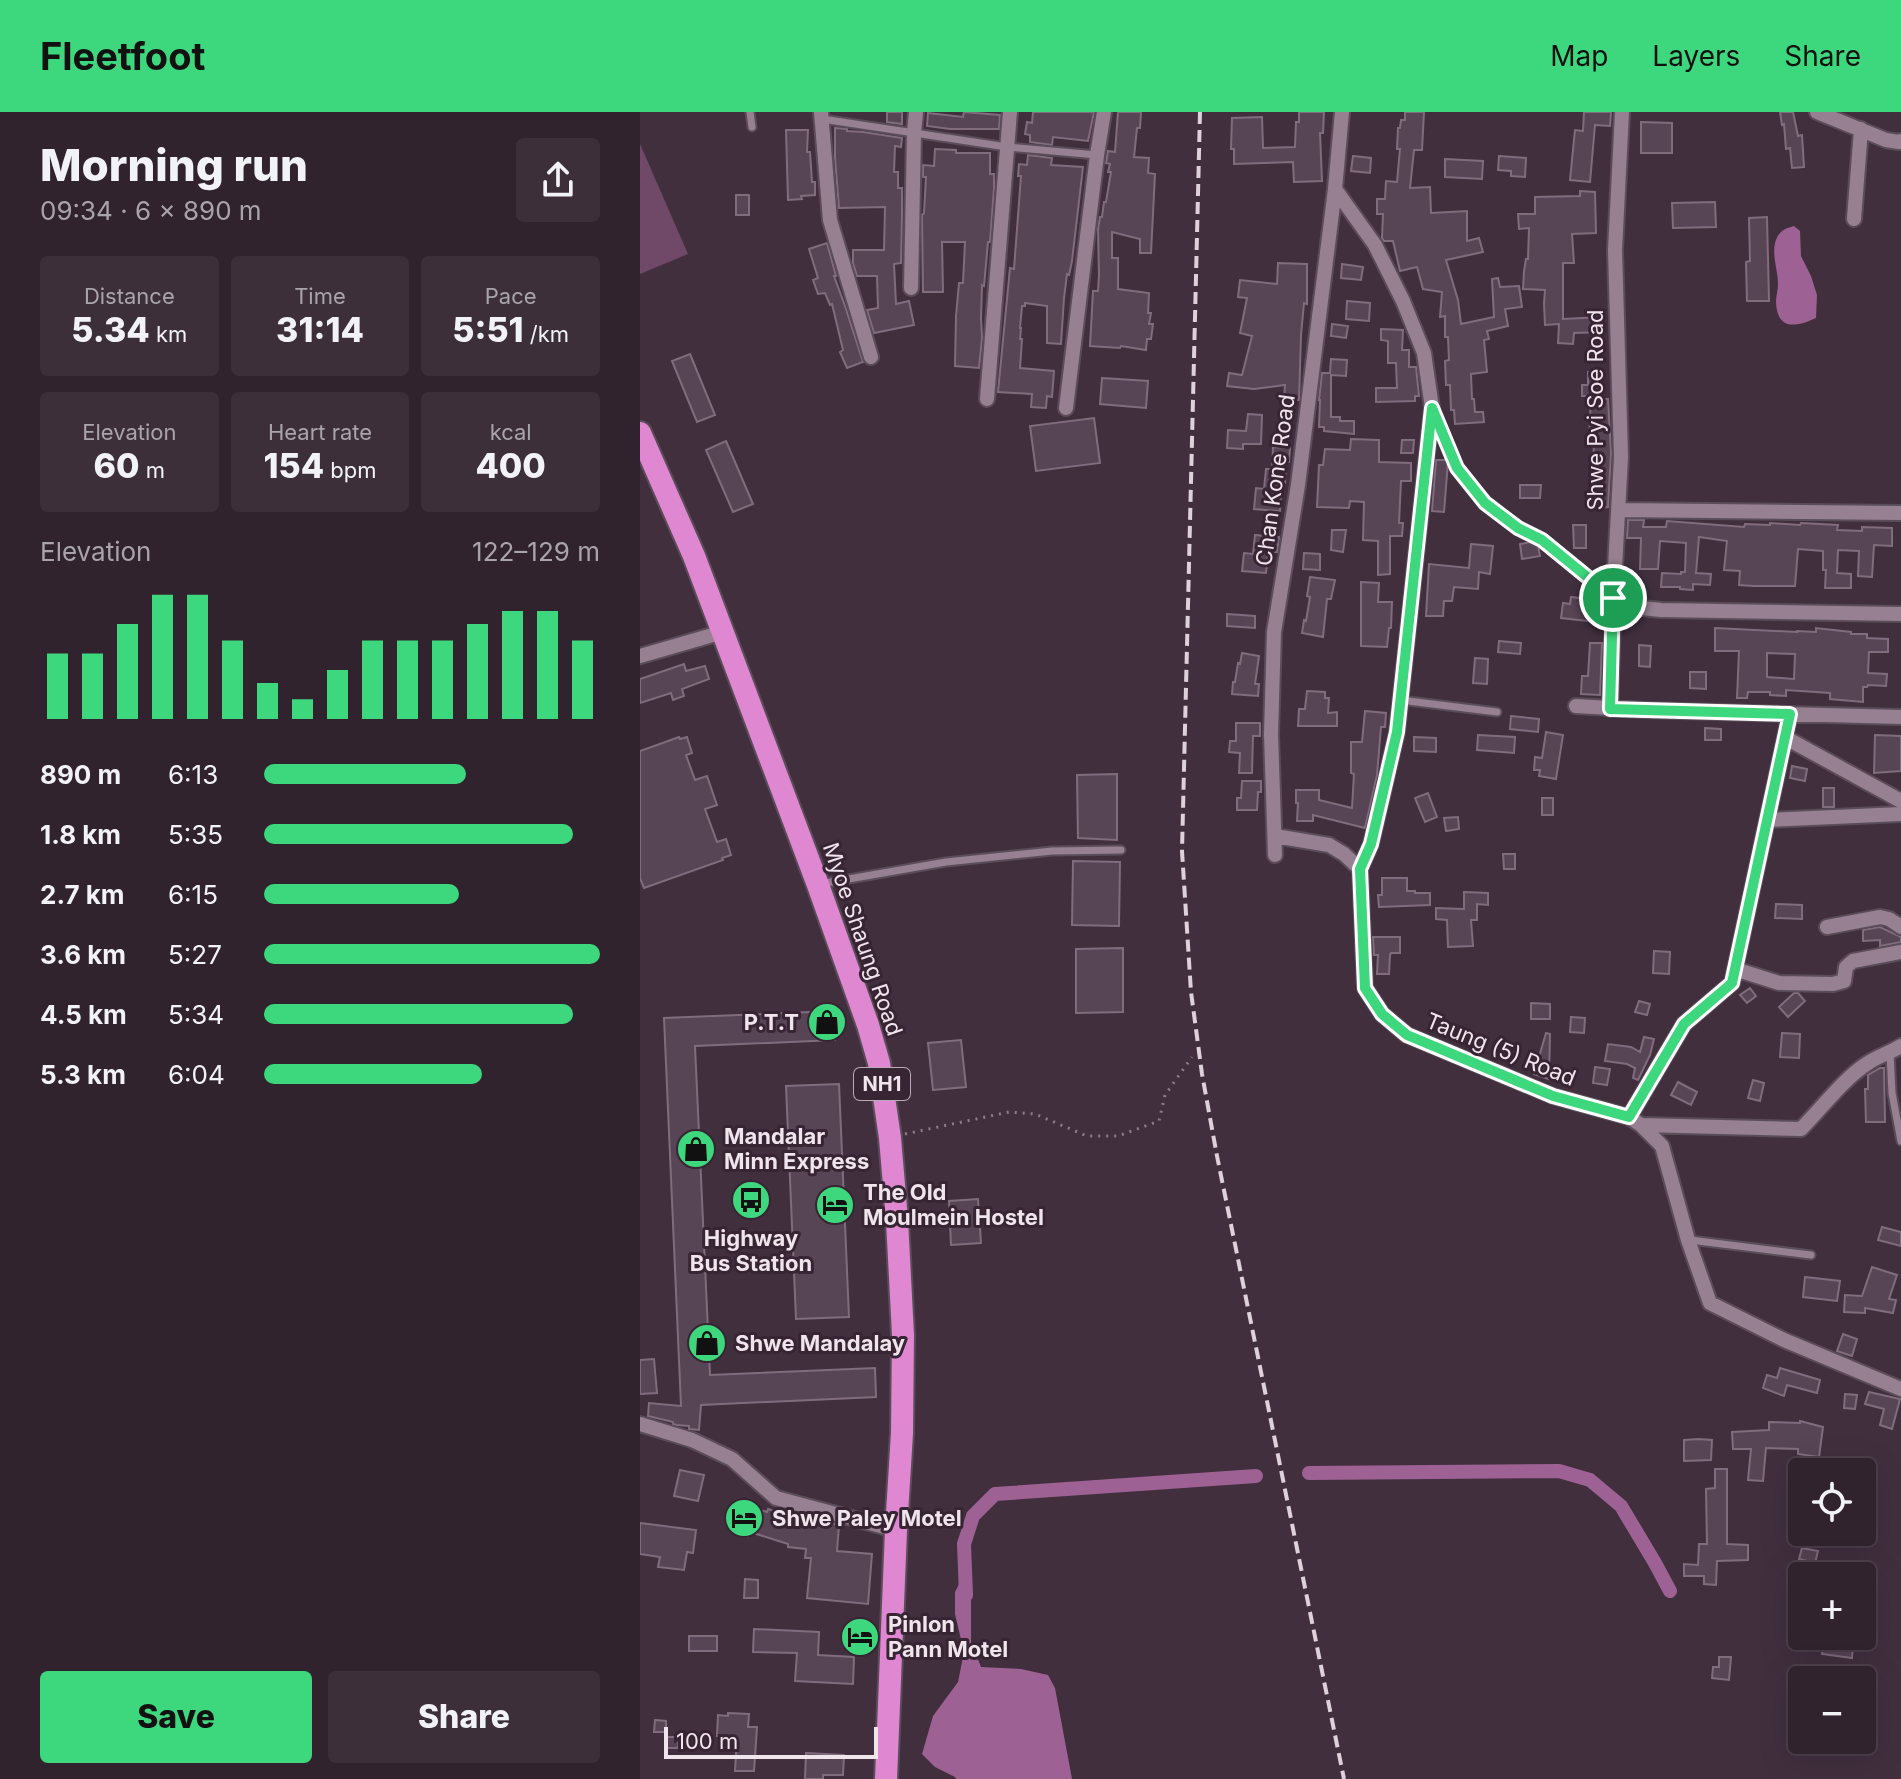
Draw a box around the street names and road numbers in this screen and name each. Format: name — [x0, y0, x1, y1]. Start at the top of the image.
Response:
street label: Shwe Pyi Soe Road — [1582, 309, 1608, 511]
street label: Chan Kone Road — [1250, 393, 1300, 567]
street label: Myoe Shaung Road — [818, 839, 908, 1039]
street label: Taung (5) Road — [1422, 1007, 1580, 1091]
road number: NH1 — [854, 1068, 910, 1100]

